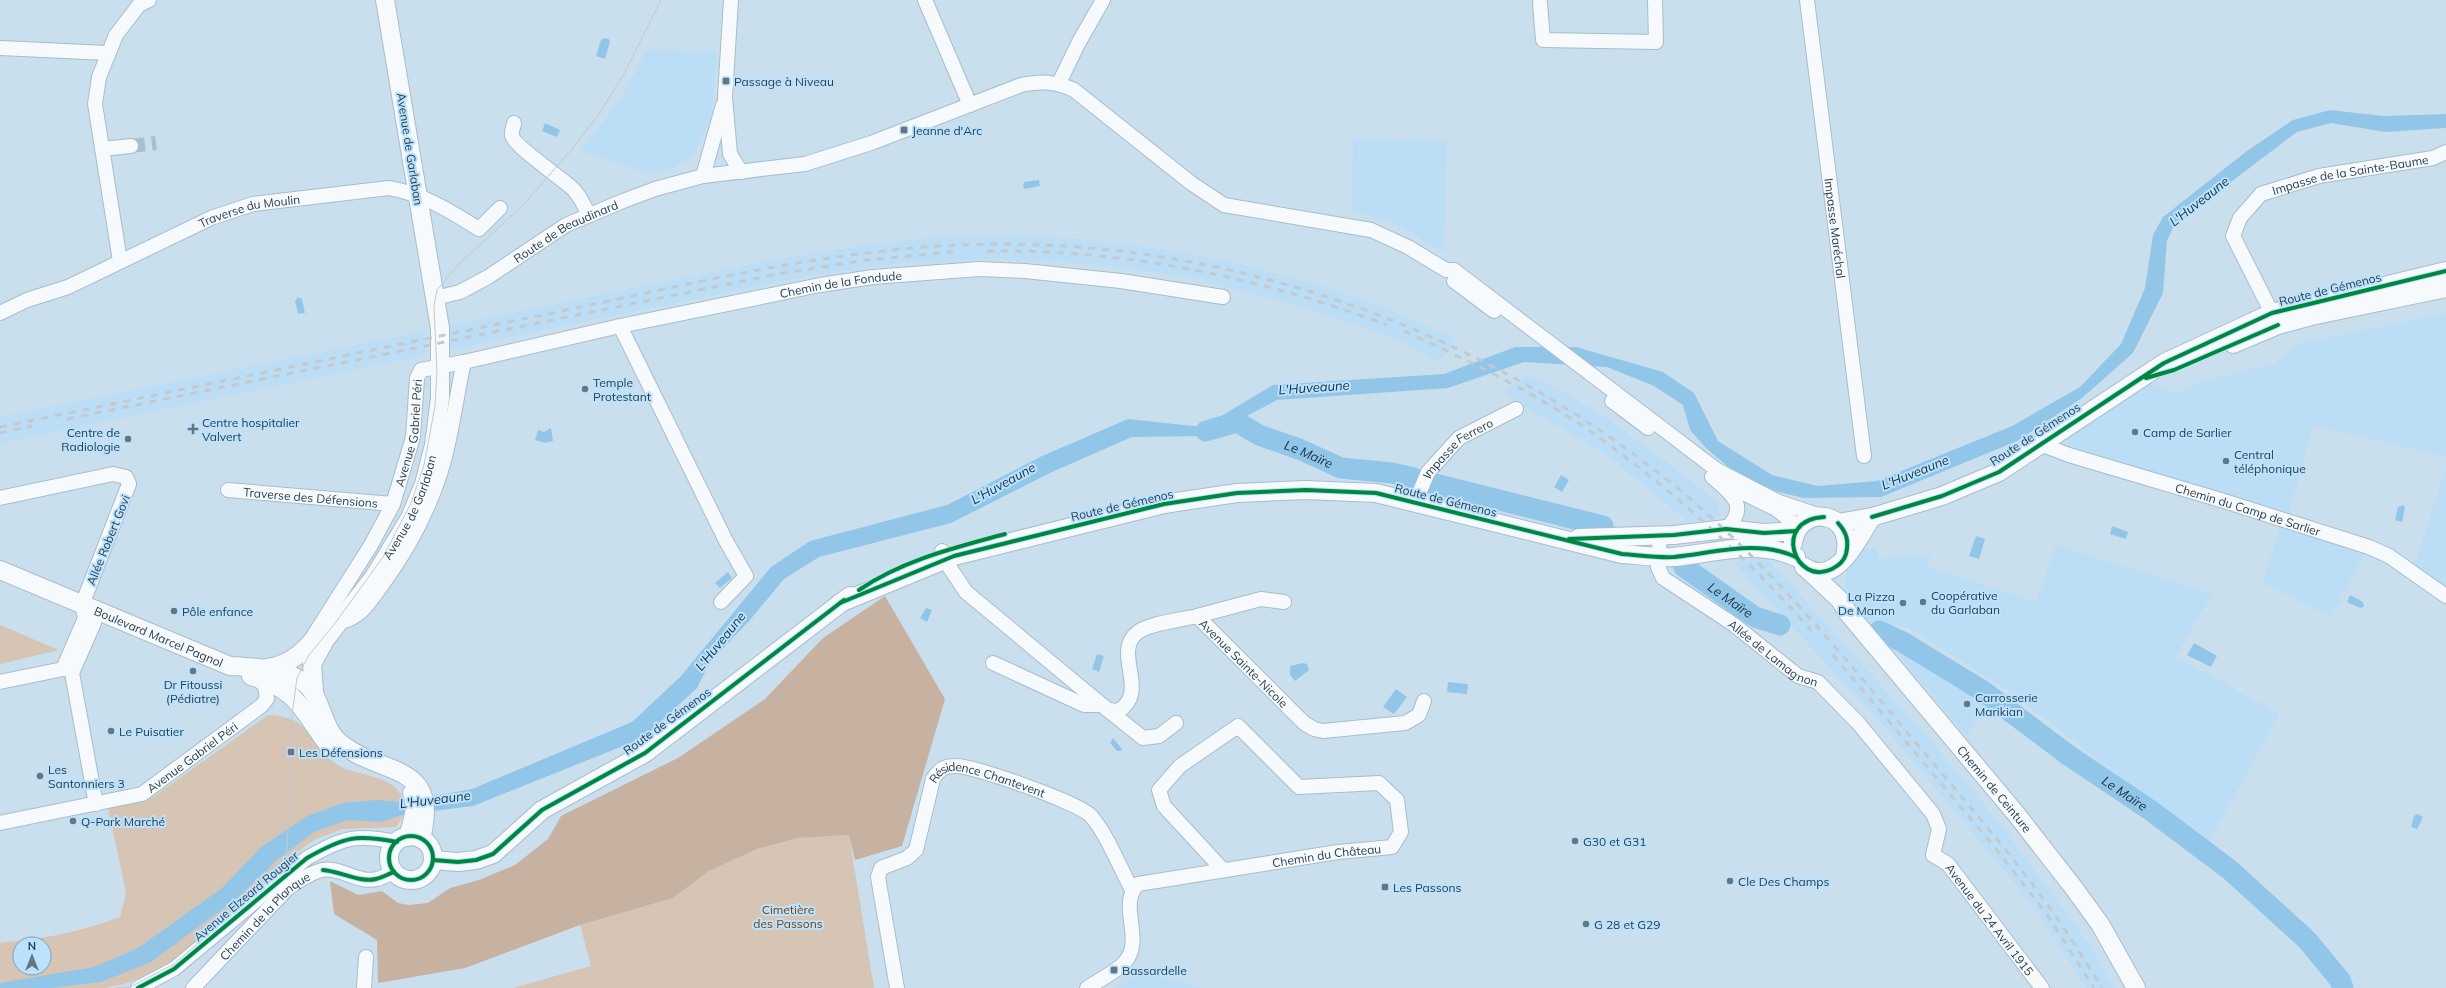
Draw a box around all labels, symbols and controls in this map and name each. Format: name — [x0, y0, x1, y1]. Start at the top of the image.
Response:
place label: Passage à Niveau — [734, 74, 834, 89]
marker: Passage à Niveau — [721, 76, 731, 86]
street label: Avenue de Garlaban — [394, 92, 426, 206]
place label: Jeanne d'Arc — [912, 123, 982, 138]
marker: Jeanne d'Arc — [899, 125, 909, 135]
street label: Impasse de la Sainte-Baume — [2270, 151, 2429, 198]
water label: L'Huveaune — [2166, 173, 2232, 229]
street label: Impasse Maréchal — [1822, 177, 1849, 279]
street label: Traverse du Moulin — [196, 191, 301, 230]
street label: Route de Beaudinard — [510, 197, 620, 266]
street label: Chemin de la Fondude — [778, 267, 903, 301]
street label: Route de Gémenos — [2277, 269, 2383, 309]
place label: Temple Protestant — [593, 375, 651, 404]
water label: L'Huveaune — [1278, 377, 1350, 397]
street label: Avenue Gabriel Péri — [391, 378, 424, 488]
marker: Temple Protestant — [580, 384, 590, 394]
street label: Route de Gémenos — [1987, 399, 2083, 469]
place label: Centre hospitalier Valvert — [202, 415, 300, 444]
street label: Impasse Ferrero — [1419, 415, 1495, 481]
marker: Centre hospitalier Valvert — [187, 423, 199, 435]
place label: Centre de Radiologie — [61, 425, 120, 454]
place label: Camp de Sarlier — [2143, 425, 2232, 440]
marker: Camp de Sarlier — [2130, 427, 2140, 437]
marker: Centre de Radiologie — [123, 434, 133, 444]
water label: Le Maïre — [1282, 437, 1336, 471]
place label: Central téléphonique — [2234, 447, 2306, 476]
water label: L'Huveaune — [1879, 451, 1951, 493]
street label: Avenue de Garlaban — [379, 453, 439, 562]
marker: Central téléphonique — [2221, 456, 2231, 466]
water label: L'Huveaune — [968, 459, 1038, 507]
street label: Chemin du Camp de Sarlier — [2174, 479, 2323, 539]
street label: Route de Gémenos — [1393, 480, 1499, 520]
street label: Traverse des Défensions — [243, 484, 379, 510]
street label: Route de Gémenos — [1069, 486, 1175, 524]
street label: Allée Robert Govi — [83, 492, 133, 587]
water label: Le Maïre — [1705, 579, 1756, 621]
place label: Coopérative du Garlaban — [1931, 588, 2000, 617]
place label: La Pizza De Manon — [1838, 589, 1895, 618]
marker: Coopérative du Garlaban — [1918, 597, 1928, 607]
marker: La Pizza De Manon — [1898, 598, 1908, 608]
street label: Boulevard Marcel Pagnol — [92, 603, 225, 670]
place label: Pôle enfance — [182, 604, 253, 619]
marker: Pôle enfance — [169, 606, 179, 616]
water label: L'Huveaune — [691, 608, 749, 674]
street label: Avenue Sainte-Nicole — [1196, 615, 1291, 710]
street label: Allée de Lamagnon — [1726, 616, 1820, 689]
marker: Dr Fitoussi (Pédiatre) — [188, 666, 198, 676]
place label: Dr Fitoussi (Pédiatre) — [164, 677, 223, 706]
street label: Route de Gémenos — [620, 684, 714, 758]
place label: Carrosserie Marikian — [1975, 690, 2038, 719]
marker: Carrosserie Marikian — [1962, 699, 1972, 709]
street label: Avenue Gabriel Péri — [144, 719, 240, 796]
place label: Le Puisatier — [119, 724, 184, 739]
marker: Le Puisatier — [106, 726, 116, 736]
street label: Chemin de Ceinture — [1954, 742, 2035, 835]
place label: Les Défensions — [299, 745, 383, 760]
marker: Les Défensions — [286, 747, 296, 757]
street label: Résidence Chantevent — [925, 758, 1048, 800]
place label: Les Santonniers 3 — [48, 762, 125, 791]
marker: Les Santonniers 3 — [35, 771, 45, 781]
water label: Le Maïre — [2099, 772, 2151, 814]
water label: L'Huveaune — [399, 787, 471, 811]
place label: Q-Park Marché — [81, 814, 165, 829]
marker: Q-Park Marché — [68, 816, 78, 826]
place label: G30 et G31 — [1583, 834, 1646, 849]
marker: G30 et G31 — [1570, 836, 1580, 846]
street label: Chemin du Château — [1271, 841, 1382, 870]
street label: Avenue Elzeard Rougier — [191, 847, 302, 944]
street label: Avenue du 24 Avril 1915 — [1943, 860, 2037, 978]
street label: Chemin de la Planque — [216, 868, 313, 963]
place label: Cle Des Champs — [1738, 874, 1829, 889]
marker: Cle Des Champs — [1725, 876, 1735, 886]
place label: Les Passons — [1393, 880, 1462, 895]
marker: Les Passons — [1380, 882, 1390, 892]
park label: Cimetière des Passons — [753, 902, 823, 931]
place label: G 28 et G29 — [1594, 917, 1660, 932]
marker: G 28 et G29 — [1581, 919, 1591, 929]
north arrow — [12, 936, 52, 976]
text: N — [28, 939, 36, 953]
place label: Bassardelle — [1122, 963, 1187, 978]
marker: Bassardelle — [1109, 965, 1119, 975]

